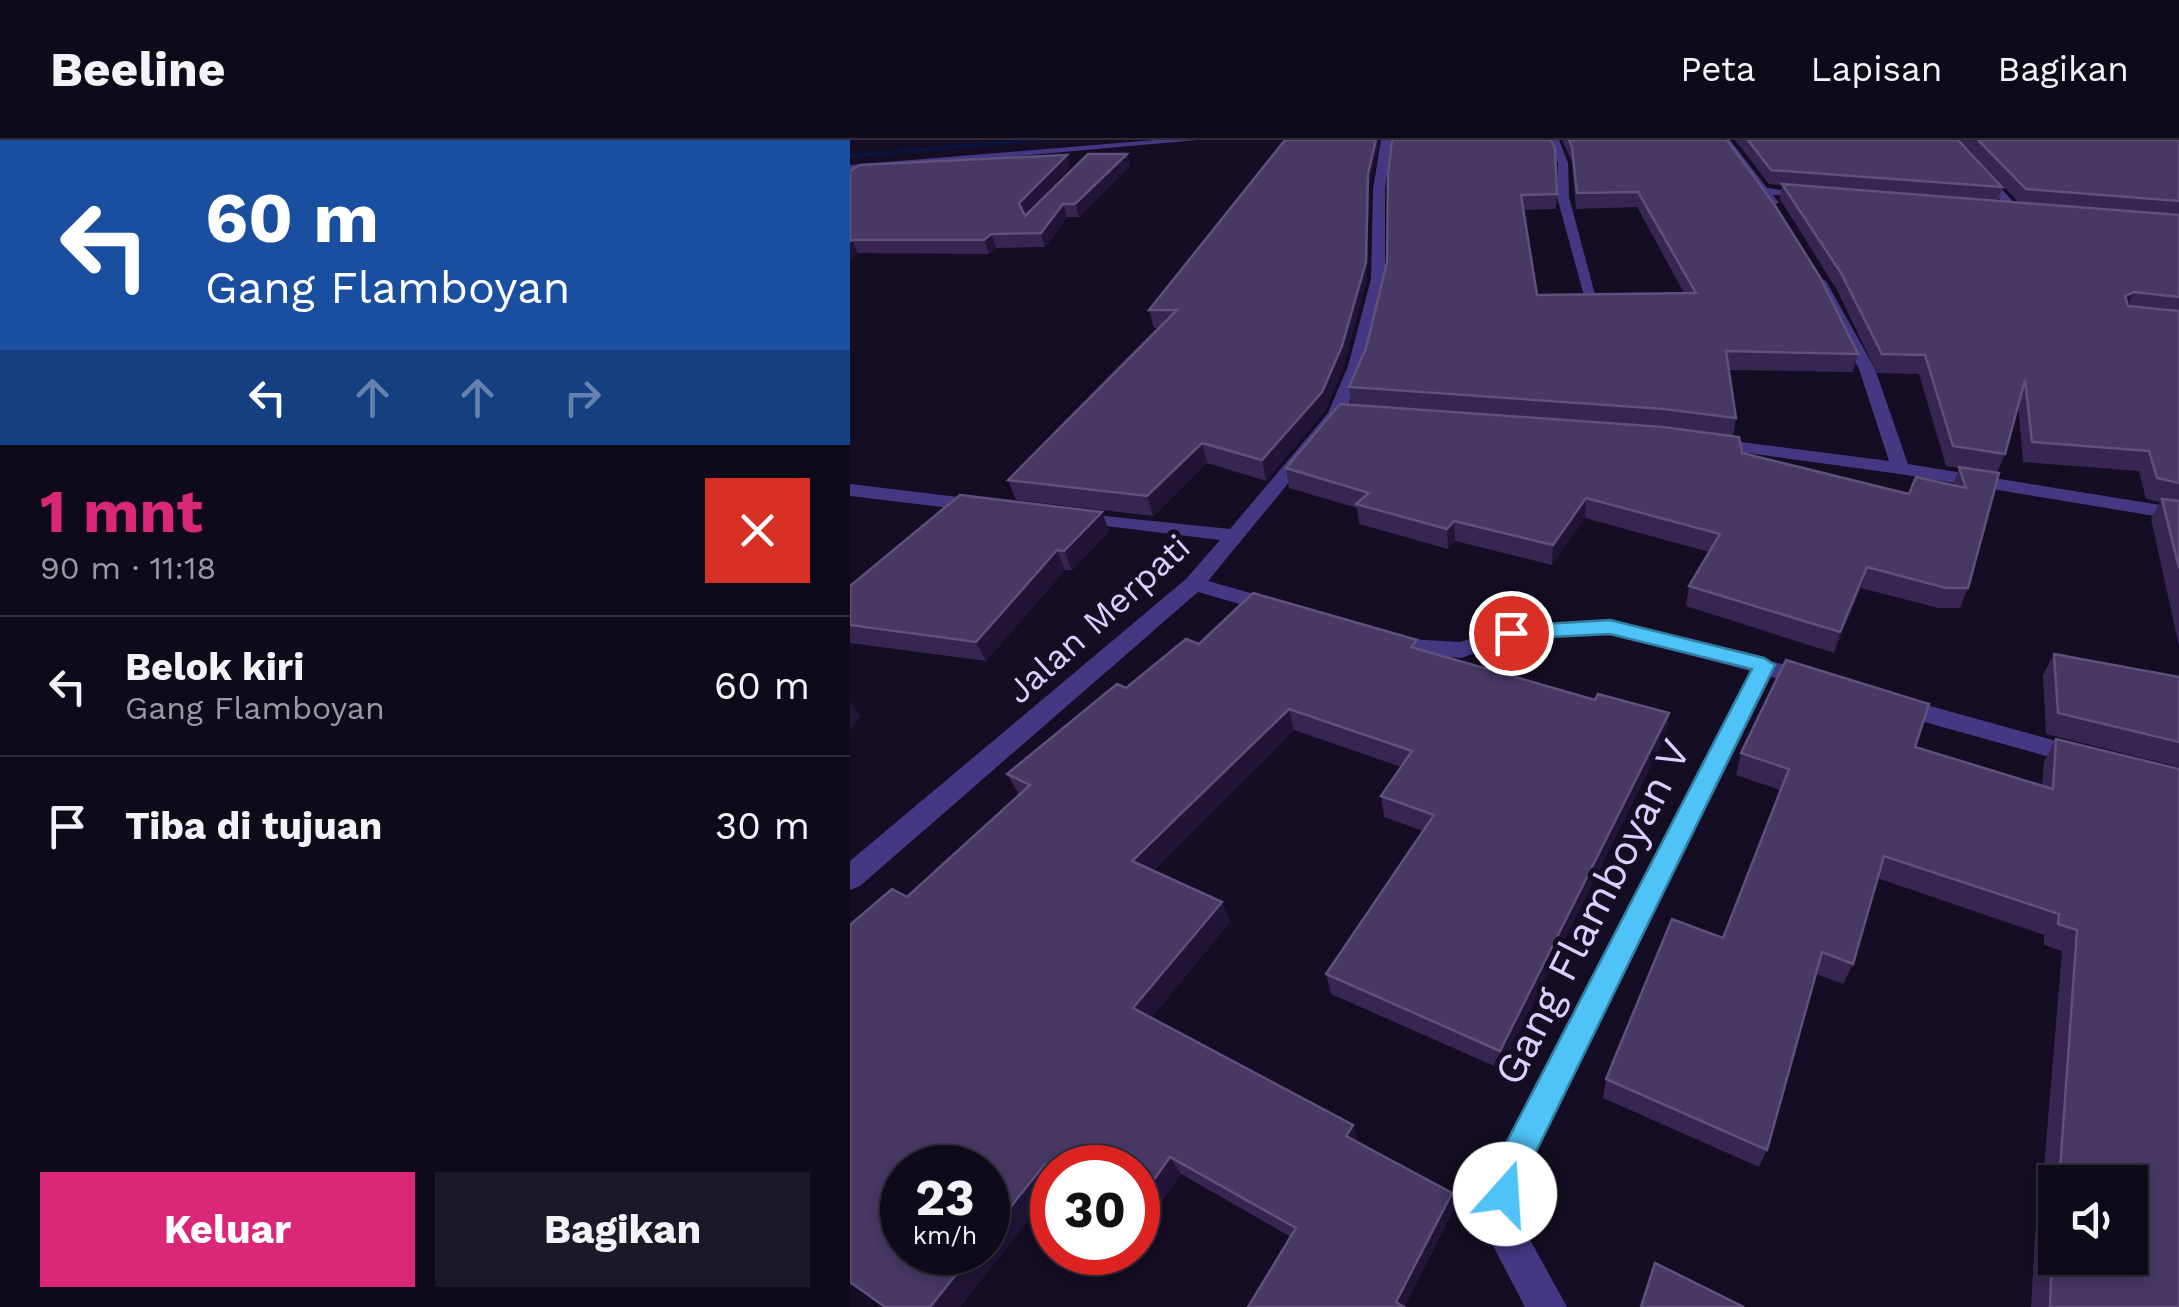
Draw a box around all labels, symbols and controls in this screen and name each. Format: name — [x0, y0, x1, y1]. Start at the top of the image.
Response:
text: Beeline — [50, 41, 226, 98]
text: Peta — [1680, 48, 1756, 90]
text: Lapisan — [1811, 48, 1942, 90]
text: Bagikan — [1997, 48, 2129, 90]
text: 60 m — [205, 177, 379, 259]
icon: left — [40, 180, 170, 310]
text: Gang Flamboyan — [205, 261, 570, 314]
icon: left — [240, 370, 295, 425]
icon: ahead — [345, 370, 400, 425]
icon: ahead — [450, 370, 505, 425]
icon: right — [555, 370, 610, 425]
text: 1 mnt — [40, 476, 203, 547]
button: close — [705, 478, 810, 583]
street label: Jalan Merpati — [998, 526, 1198, 712]
text: 90 m · 11:18 — [40, 549, 216, 587]
pin — [1469, 591, 1554, 676]
icon: arrive — [1484, 606, 1539, 661]
text: Belok kiri — [125, 645, 304, 689]
icon: left — [40, 659, 95, 714]
text: 60 m — [714, 664, 810, 708]
text: Gang Flamboyan — [125, 689, 385, 727]
street label: Gang Flamboyan V — [1484, 731, 1700, 1093]
icon: arrive — [40, 799, 95, 854]
text: Tiba di tujuan — [125, 804, 382, 848]
text: 30 m — [715, 804, 810, 848]
position arrow — [1453, 1142, 1557, 1246]
speed limit sign: 30 — [1030, 1145, 1160, 1275]
map controls — [2038, 1165, 2148, 1275]
button: sound — [2038, 1165, 2148, 1275]
text: 23 — [915, 1168, 975, 1227]
button: Keluar — [40, 1172, 415, 1287]
button: Bagikan — [435, 1172, 810, 1287]
text: km/h — [913, 1221, 977, 1250]

